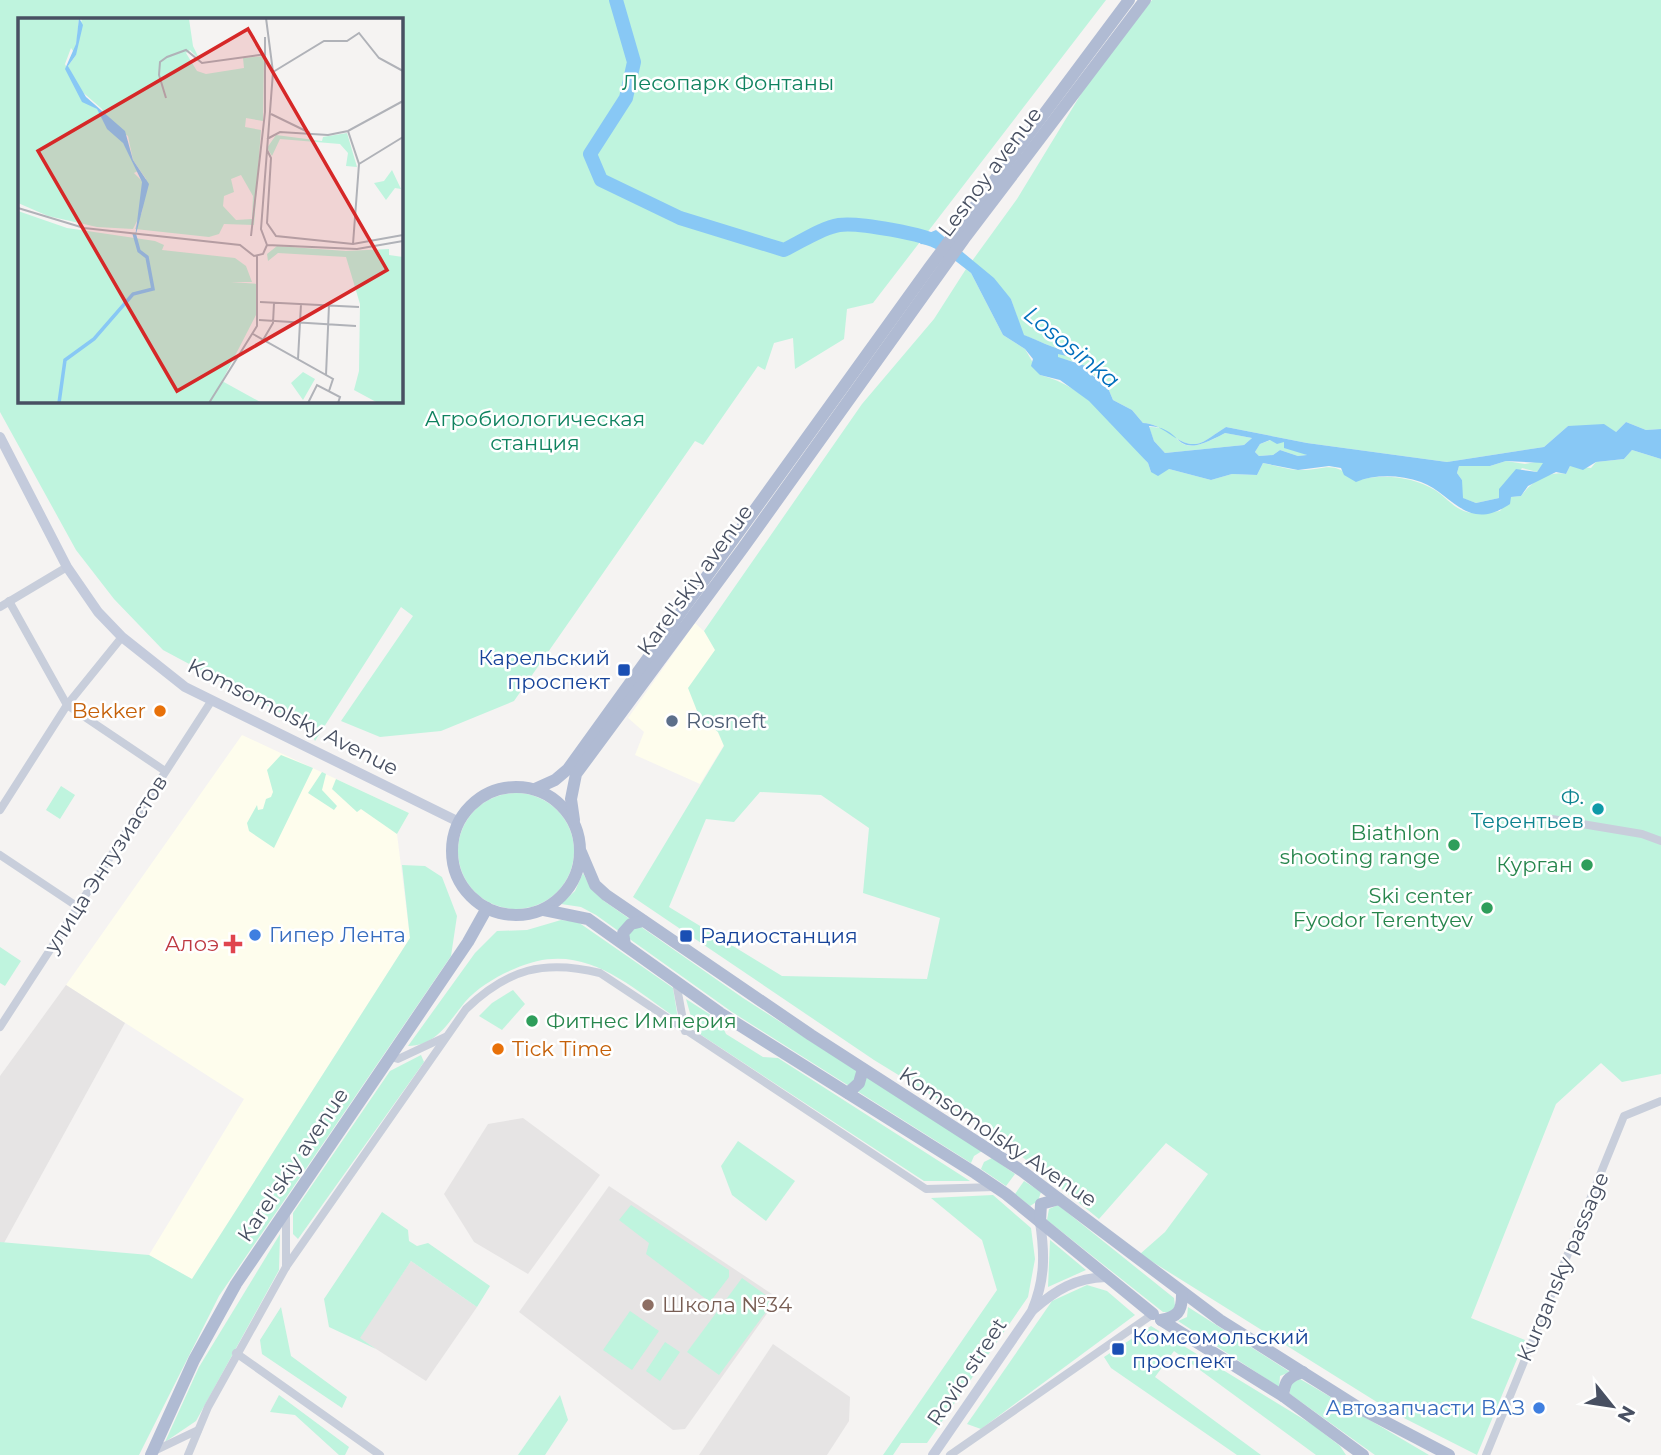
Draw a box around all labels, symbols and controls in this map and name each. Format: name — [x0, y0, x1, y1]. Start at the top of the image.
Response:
inset map — [18, 18, 402, 402]
park label: Лесопарк Фонтаны — [622, 70, 834, 95]
street label: Lesnoy avenue — [933, 102, 1047, 242]
water label: Lososinka — [1018, 300, 1126, 394]
park label: Агробиологическая станция — [425, 406, 645, 455]
street label: Karel'skiy avenue — [632, 500, 758, 660]
place label: Карельский проспект — [478, 645, 610, 694]
street label: Komsomolsky Avenue — [184, 653, 403, 781]
marker: Карельский проспект — [616, 662, 632, 678]
place label: Bekker — [72, 698, 146, 723]
marker: Bekker — [152, 703, 168, 719]
place label: Rosneft — [686, 708, 767, 733]
marker: Rosneft — [664, 713, 680, 729]
street label: улица Энтузиастов — [38, 770, 172, 958]
place label: Ф. Терентьев — [1471, 784, 1584, 833]
marker: Ф. Терентьев — [1590, 801, 1606, 817]
place label: Biathlon shooting range — [1280, 820, 1440, 869]
marker: Biathlon shooting range — [1446, 837, 1462, 853]
place label: Курган — [1496, 852, 1573, 877]
marker: Курган — [1579, 857, 1595, 873]
place label: Ski center Fyodor Terentyev — [1293, 883, 1474, 932]
marker: Ski center Fyodor Terentyev — [1479, 900, 1495, 916]
place label: Гипер Лента — [269, 922, 406, 947]
place label: Радиостанция — [700, 923, 858, 948]
marker: Гипер Лента — [247, 927, 263, 943]
marker: Радиостанция — [678, 928, 694, 944]
place label: Алоэ — [165, 931, 219, 956]
marker: Алоэ — [225, 936, 241, 952]
place label: Фитнес Империя — [546, 1008, 737, 1033]
marker: Фитнес Империя — [524, 1013, 540, 1029]
place label: Tick Time — [512, 1036, 612, 1061]
marker: Tick Time — [490, 1041, 506, 1057]
street label: Komsomolsky Avenue — [895, 1061, 1102, 1212]
street label: Karel'skiy avenue — [232, 1083, 353, 1246]
street label: Kurgansky passage — [1511, 1168, 1614, 1365]
place label: Школа №34 — [662, 1292, 792, 1317]
marker: Школа №34 — [640, 1297, 656, 1313]
street label: Rovio street — [921, 1313, 1012, 1430]
place label: Комсомольский проспект — [1132, 1324, 1309, 1373]
marker: Комсомольский проспект — [1110, 1341, 1126, 1357]
north arrow — [1577, 1371, 1647, 1441]
place label: Автозапчасти ВАЗ — [1326, 1395, 1525, 1420]
marker: Автозапчасти ВАЗ — [1531, 1400, 1547, 1416]
text: N — [1612, 1402, 1640, 1427]

